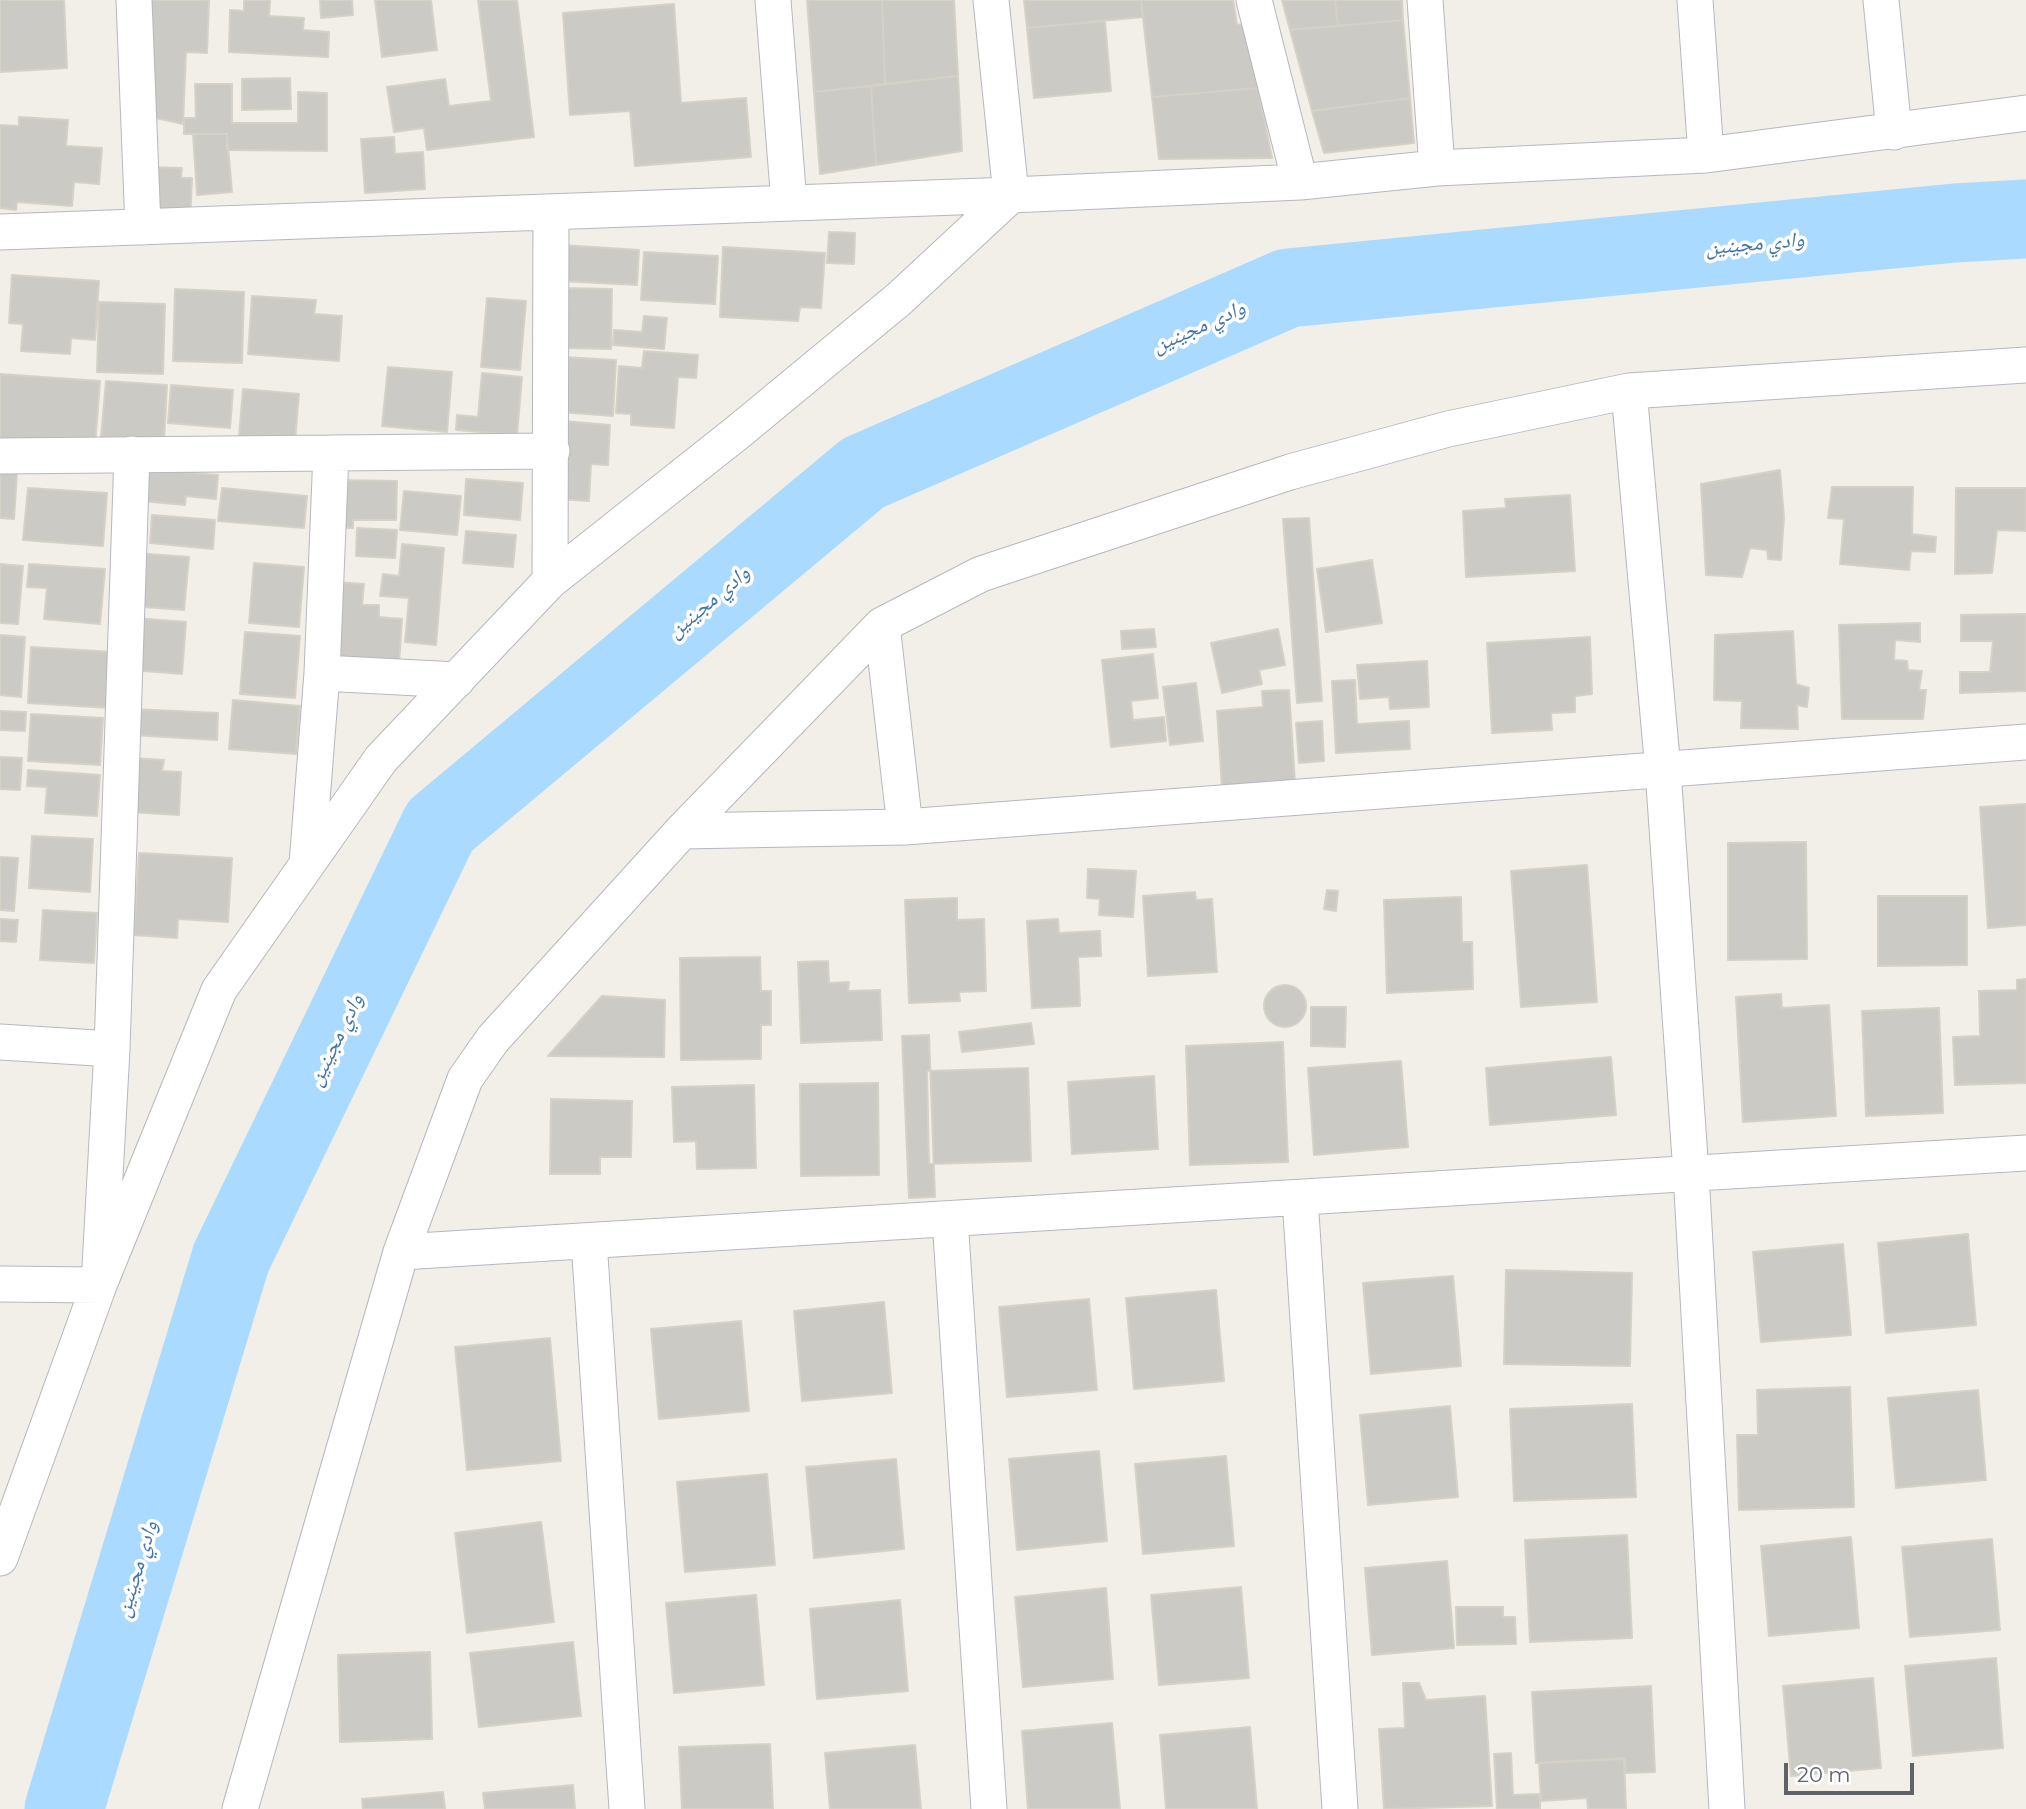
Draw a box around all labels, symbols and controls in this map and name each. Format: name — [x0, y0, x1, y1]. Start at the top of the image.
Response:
water label: وادي مجينين — [1705, 227, 1805, 261]
water label: وادي مجينين — [1149, 295, 1249, 359]
water label: وادي مجينين — [663, 560, 755, 644]
water label: وادي مجينين — [303, 990, 369, 1090]
water label: وادي مجينين — [110, 1518, 164, 1620]
scale bar — [1788, 1750, 1918, 1794]
text: 20 m — [1797, 1762, 1851, 1787]

